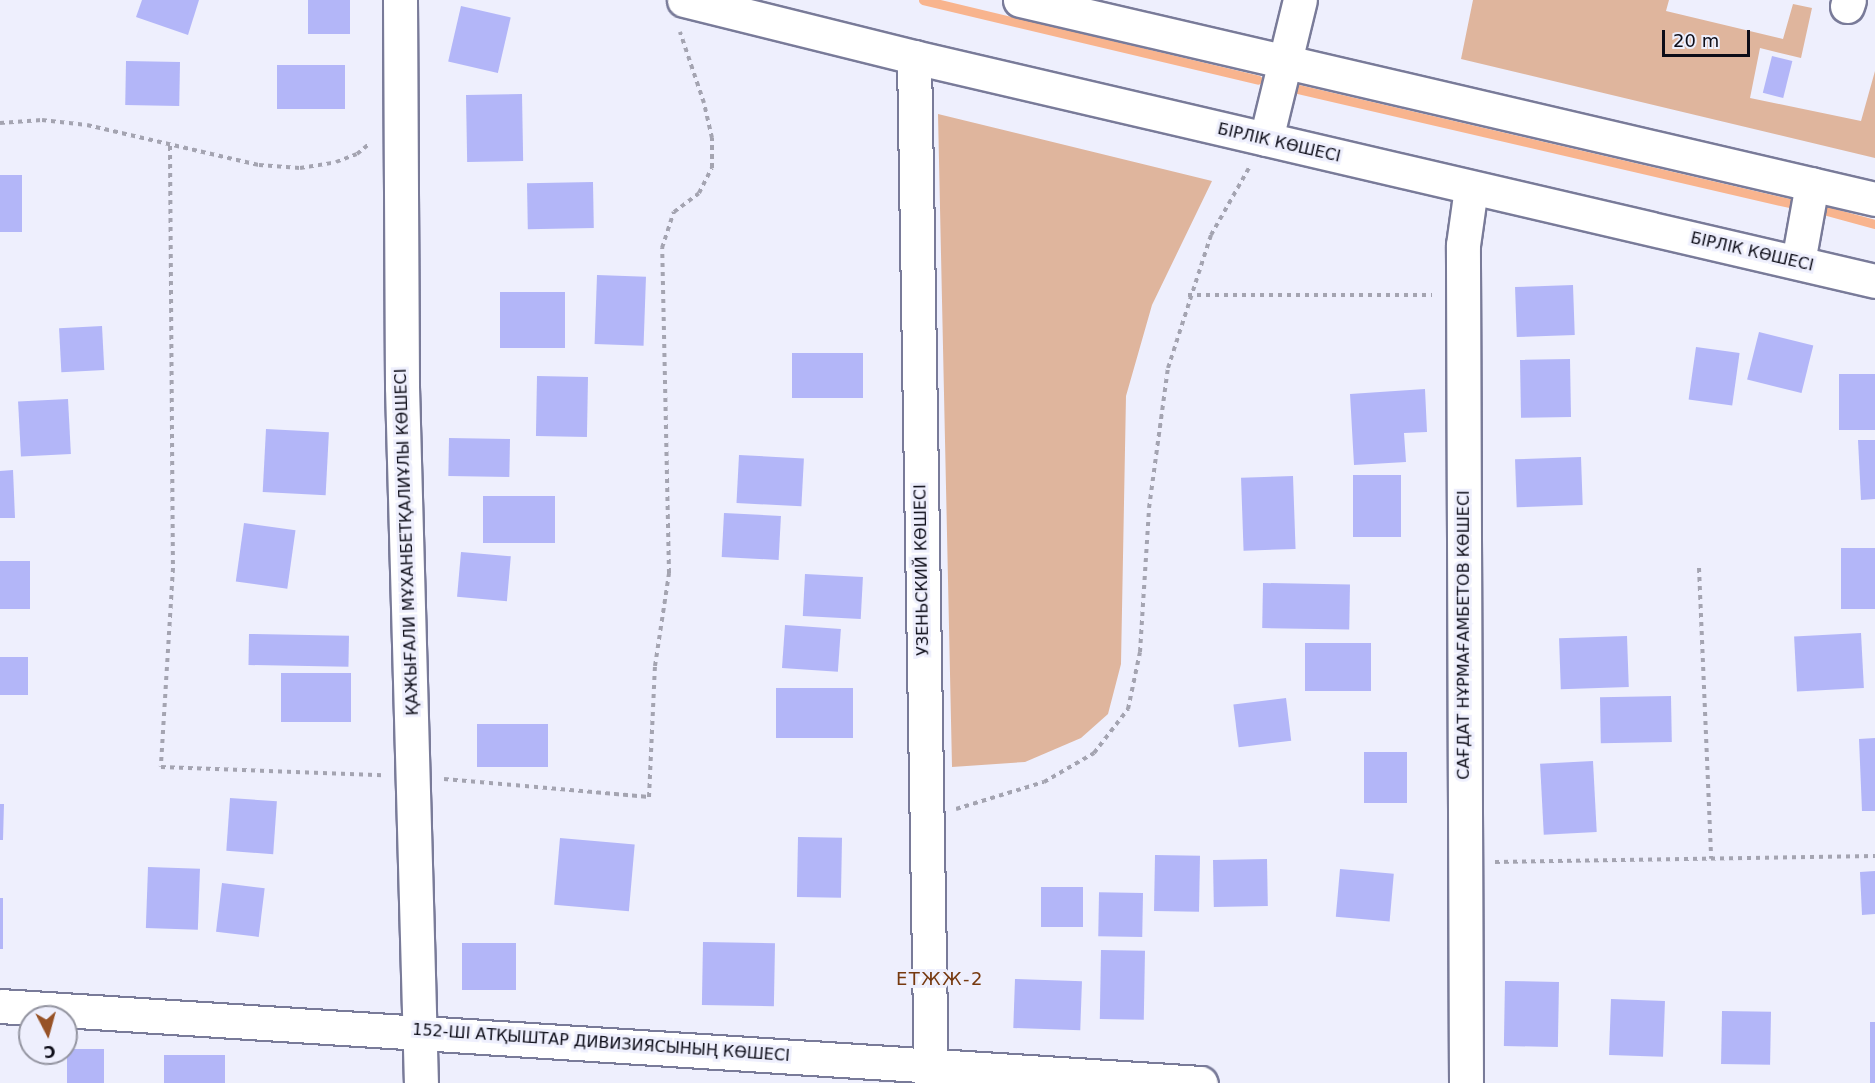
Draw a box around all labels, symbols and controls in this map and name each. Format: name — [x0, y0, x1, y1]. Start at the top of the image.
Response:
scale bar — [1665, 18, 1754, 56]
text: 20 m — [1673, 30, 1719, 51]
street label: БІРЛІК КӨШЕСІ — [1216, 120, 1342, 166]
street label: БІРЛІК КӨШЕСІ — [1689, 229, 1815, 275]
street label: ҚАЖЫҒАЛИ МҰХАНБЕТҚАЛИҰЛЫ КӨШЕСІ — [391, 368, 423, 716]
street label: УЗЕНЬСКИЙ КӨШЕСІ — [911, 484, 933, 656]
street label: САҒДАТ НҰРМАҒАМБЕТОВ КӨШЕСІ — [1454, 490, 1474, 780]
district label: ЕТЖЖ-2 — [896, 968, 984, 990]
north arrow — [18, 1005, 78, 1065]
street label: 152-ШІ АТҚЫШТАР ДИВИЗИЯСЫНЫҢ КӨШЕСІ — [412, 1020, 790, 1066]
text: С — [43, 1041, 57, 1061]

